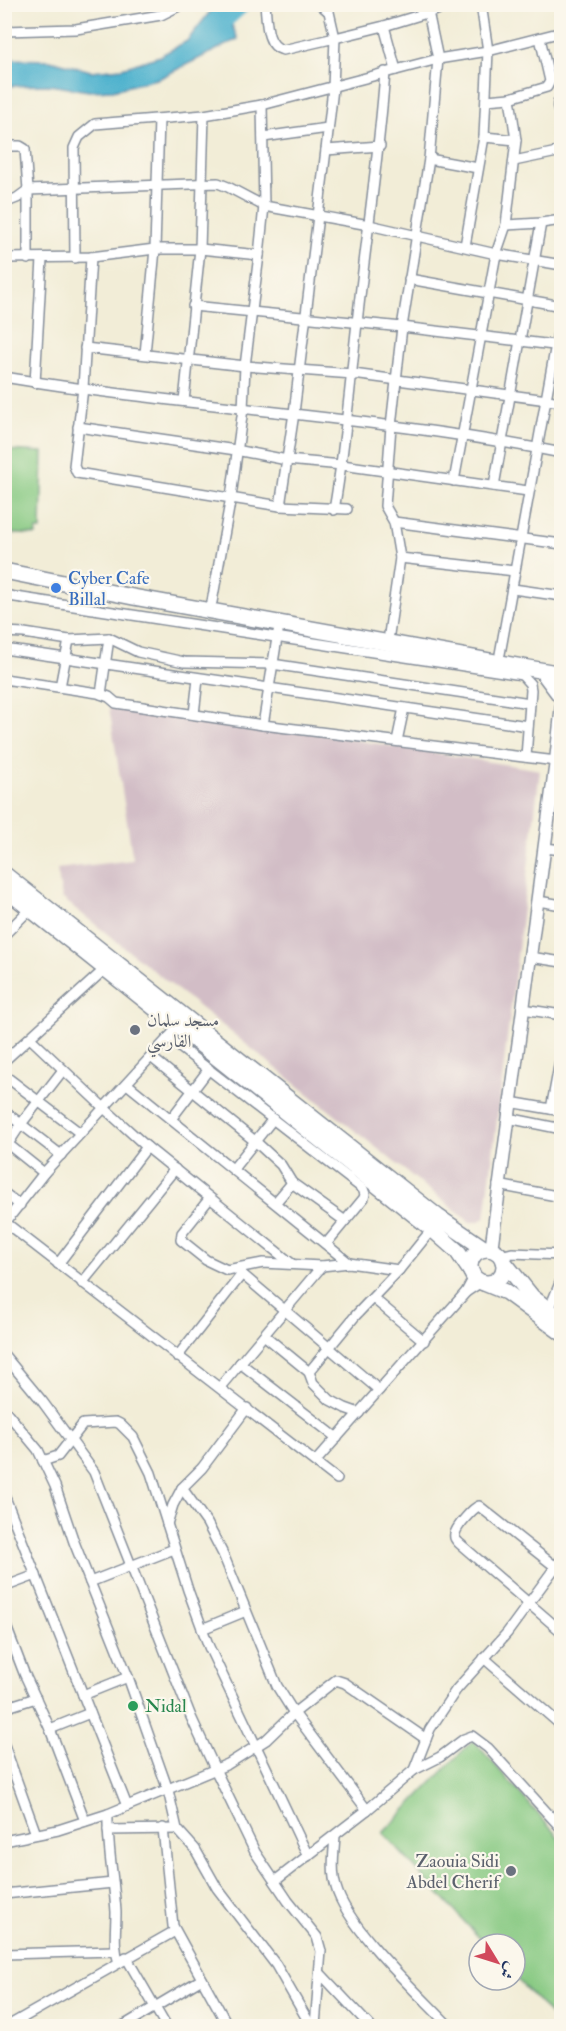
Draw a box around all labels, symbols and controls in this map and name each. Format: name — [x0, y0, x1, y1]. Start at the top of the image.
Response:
place label: Cyber Cafe Billal — [68, 567, 150, 611]
marker: Cyber Cafe Billal — [49, 581, 63, 595]
place label: مسجد سلمان الفارسي — [147, 1009, 219, 1058]
marker: مسجد سلمان الفارسي — [128, 1023, 142, 1037]
place label: Nidal — [145, 1695, 187, 1718]
marker: Nidal — [126, 1699, 140, 1713]
place label: Zaouia Sidi Abdel Cherif — [405, 1850, 502, 1894]
marker: Zaouia Sidi Abdel Cherif — [504, 1864, 518, 1878]
north arrow — [467, 1932, 527, 1992]
text: ش — [495, 1958, 521, 1983]

